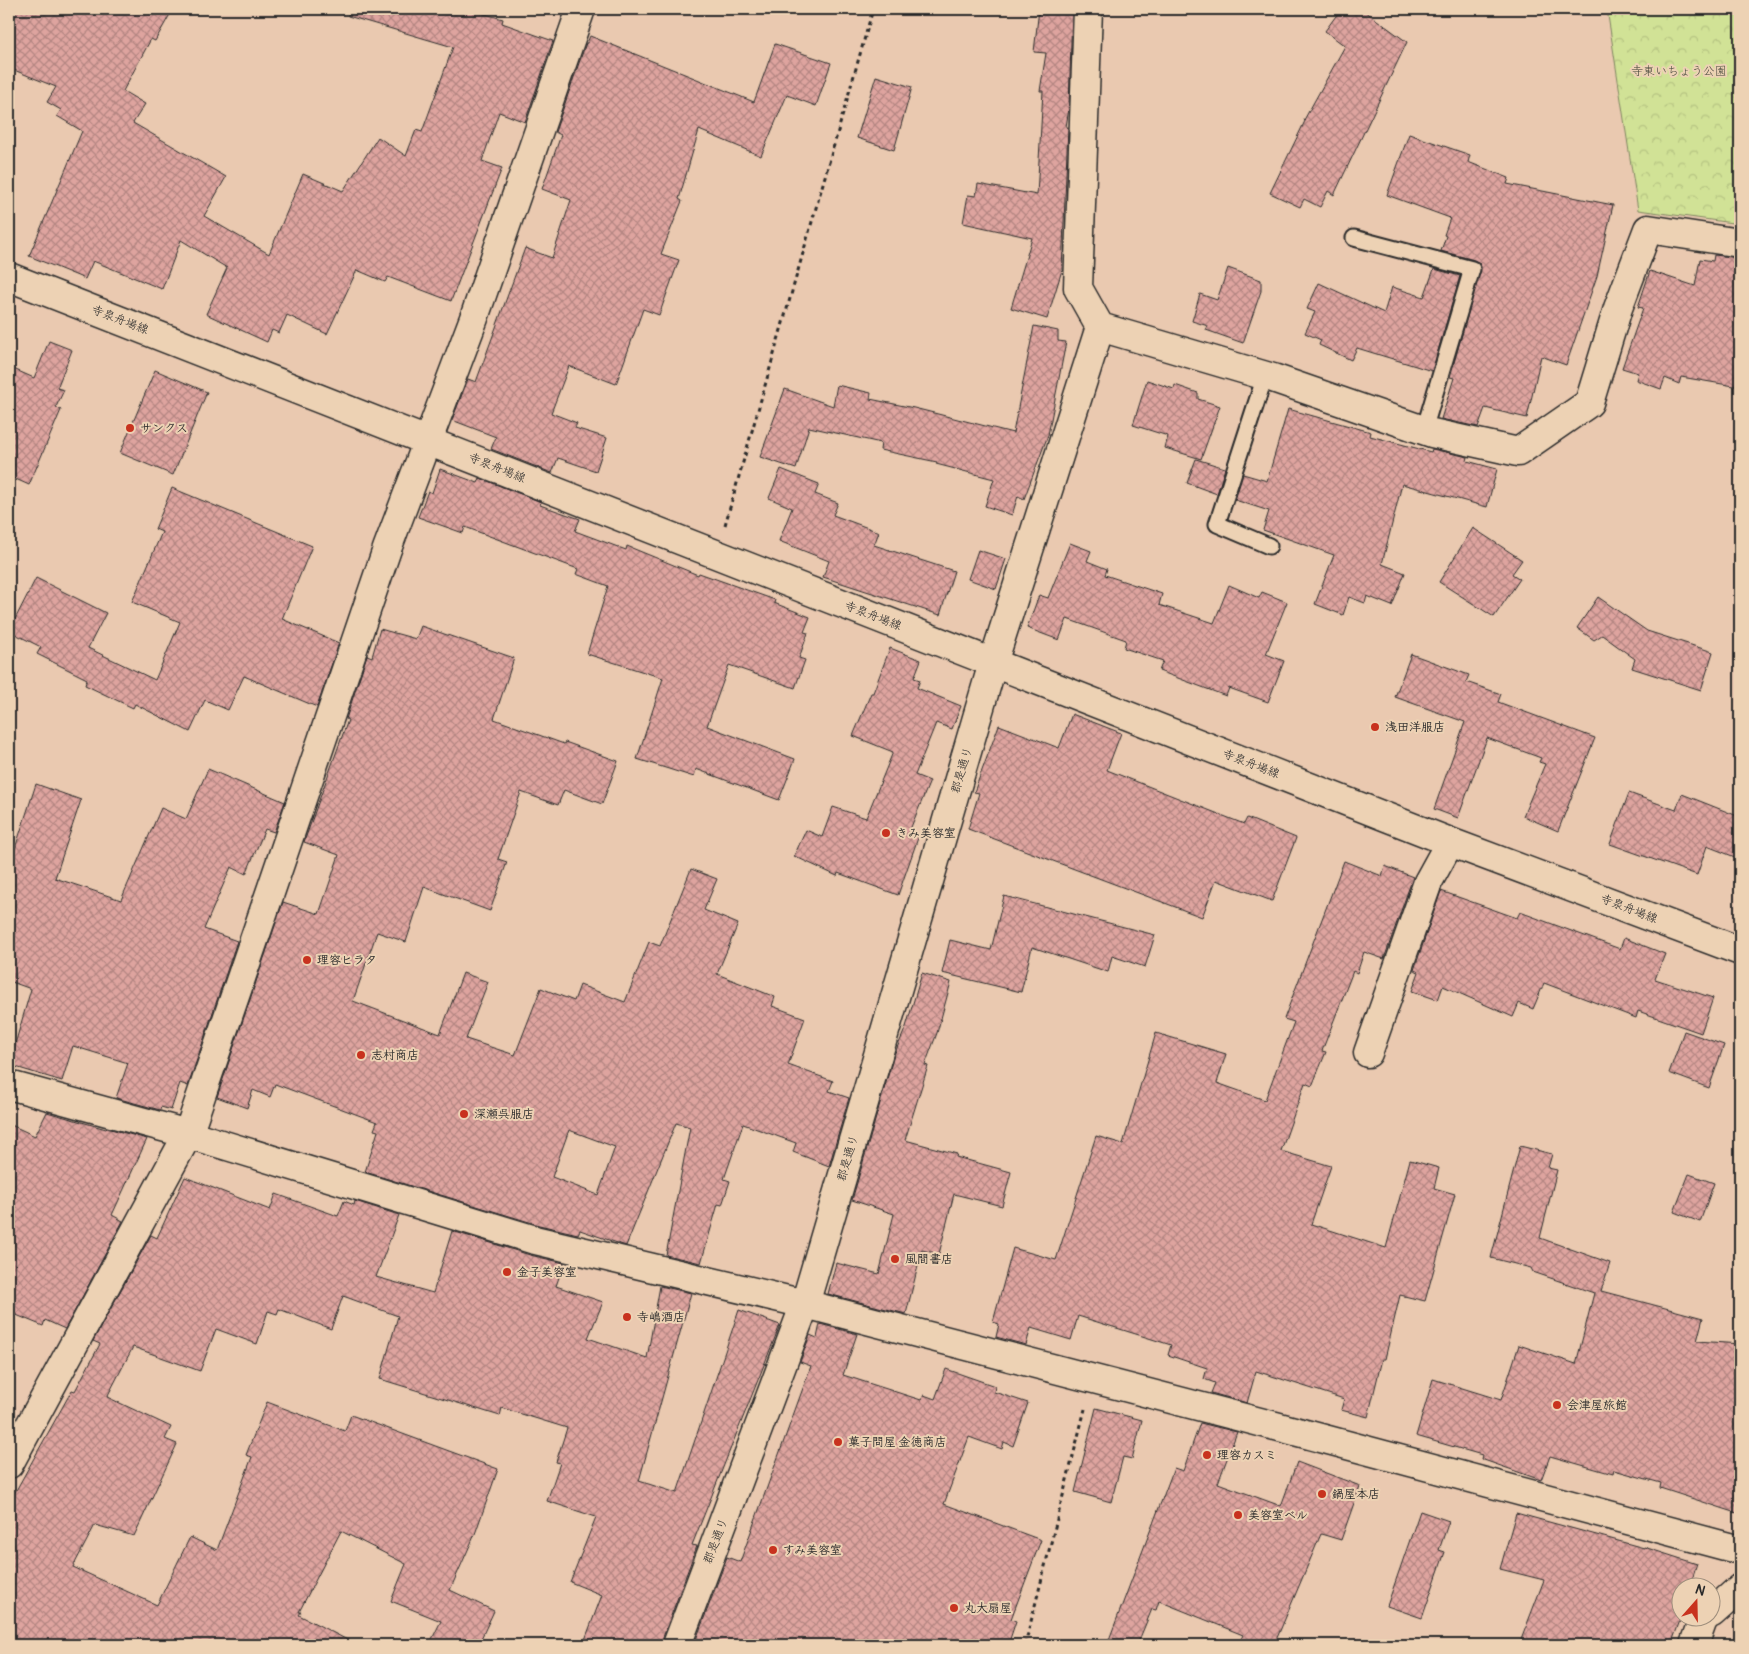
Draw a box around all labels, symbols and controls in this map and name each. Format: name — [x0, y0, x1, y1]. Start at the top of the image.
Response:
park label: 寺東いちょう公園 — [1631, 64, 1727, 79]
street label: 寺泉舟場線 — [89, 302, 151, 338]
place label: サンクス — [140, 421, 188, 436]
marker: サンクス — [124, 422, 136, 434]
street label: 寺泉舟場線 — [466, 450, 528, 486]
street label: 寺泉舟場線 — [842, 598, 904, 634]
place label: 浅田洋服店 — [1385, 720, 1445, 735]
marker: 浅田洋服店 — [1369, 721, 1381, 733]
street label: 郡是通り — [948, 745, 976, 795]
street label: 寺泉舟場線 — [1220, 746, 1282, 782]
place label: きみ美容室 — [896, 826, 956, 841]
marker: きみ美容室 — [880, 827, 892, 839]
street label: 寺泉舟場線 — [1598, 891, 1660, 927]
place label: 理容ヒラタ — [317, 953, 377, 968]
marker: 理容ヒラタ — [301, 954, 313, 966]
place label: 志村商店 — [371, 1048, 419, 1063]
marker: 志村商店 — [355, 1049, 367, 1061]
place label: 深瀬呉服店 — [474, 1107, 534, 1122]
marker: 深瀬呉服店 — [458, 1108, 470, 1120]
street label: 郡是通り — [834, 1133, 862, 1183]
place label: 風間書店 — [905, 1252, 953, 1267]
marker: 風間書店 — [889, 1253, 901, 1265]
place label: 金子美容室 — [517, 1265, 577, 1280]
marker: 金子美容室 — [501, 1266, 513, 1278]
place label: 寺嶋酒店 — [637, 1310, 685, 1325]
marker: 寺嶋酒店 — [621, 1311, 633, 1323]
place label: 会津屋旅館 — [1567, 1398, 1627, 1413]
marker: 会津屋旅館 — [1551, 1399, 1563, 1411]
place label: 菓子問屋 金徳商店 — [848, 1435, 947, 1450]
marker: 菓子問屋 金徳商店 — [832, 1436, 844, 1448]
place label: 理容カスミ — [1217, 1448, 1277, 1463]
marker: 理容カスミ — [1201, 1449, 1213, 1461]
place label: 鍋屋本店 — [1332, 1487, 1380, 1502]
marker: 鍋屋本店 — [1316, 1488, 1328, 1500]
place label: 美容室ベル — [1248, 1508, 1308, 1523]
marker: 美容室ベル — [1232, 1509, 1244, 1521]
street label: 郡是通り — [700, 1516, 732, 1566]
place label: すみ美容室 — [783, 1543, 842, 1558]
marker: すみ美容室 — [767, 1544, 779, 1556]
north arrow — [1672, 1576, 1722, 1626]
text: N — [1693, 1581, 1708, 1600]
place label: 丸大扇屋 — [964, 1601, 1012, 1616]
marker: 丸大扇屋 — [948, 1602, 960, 1614]

